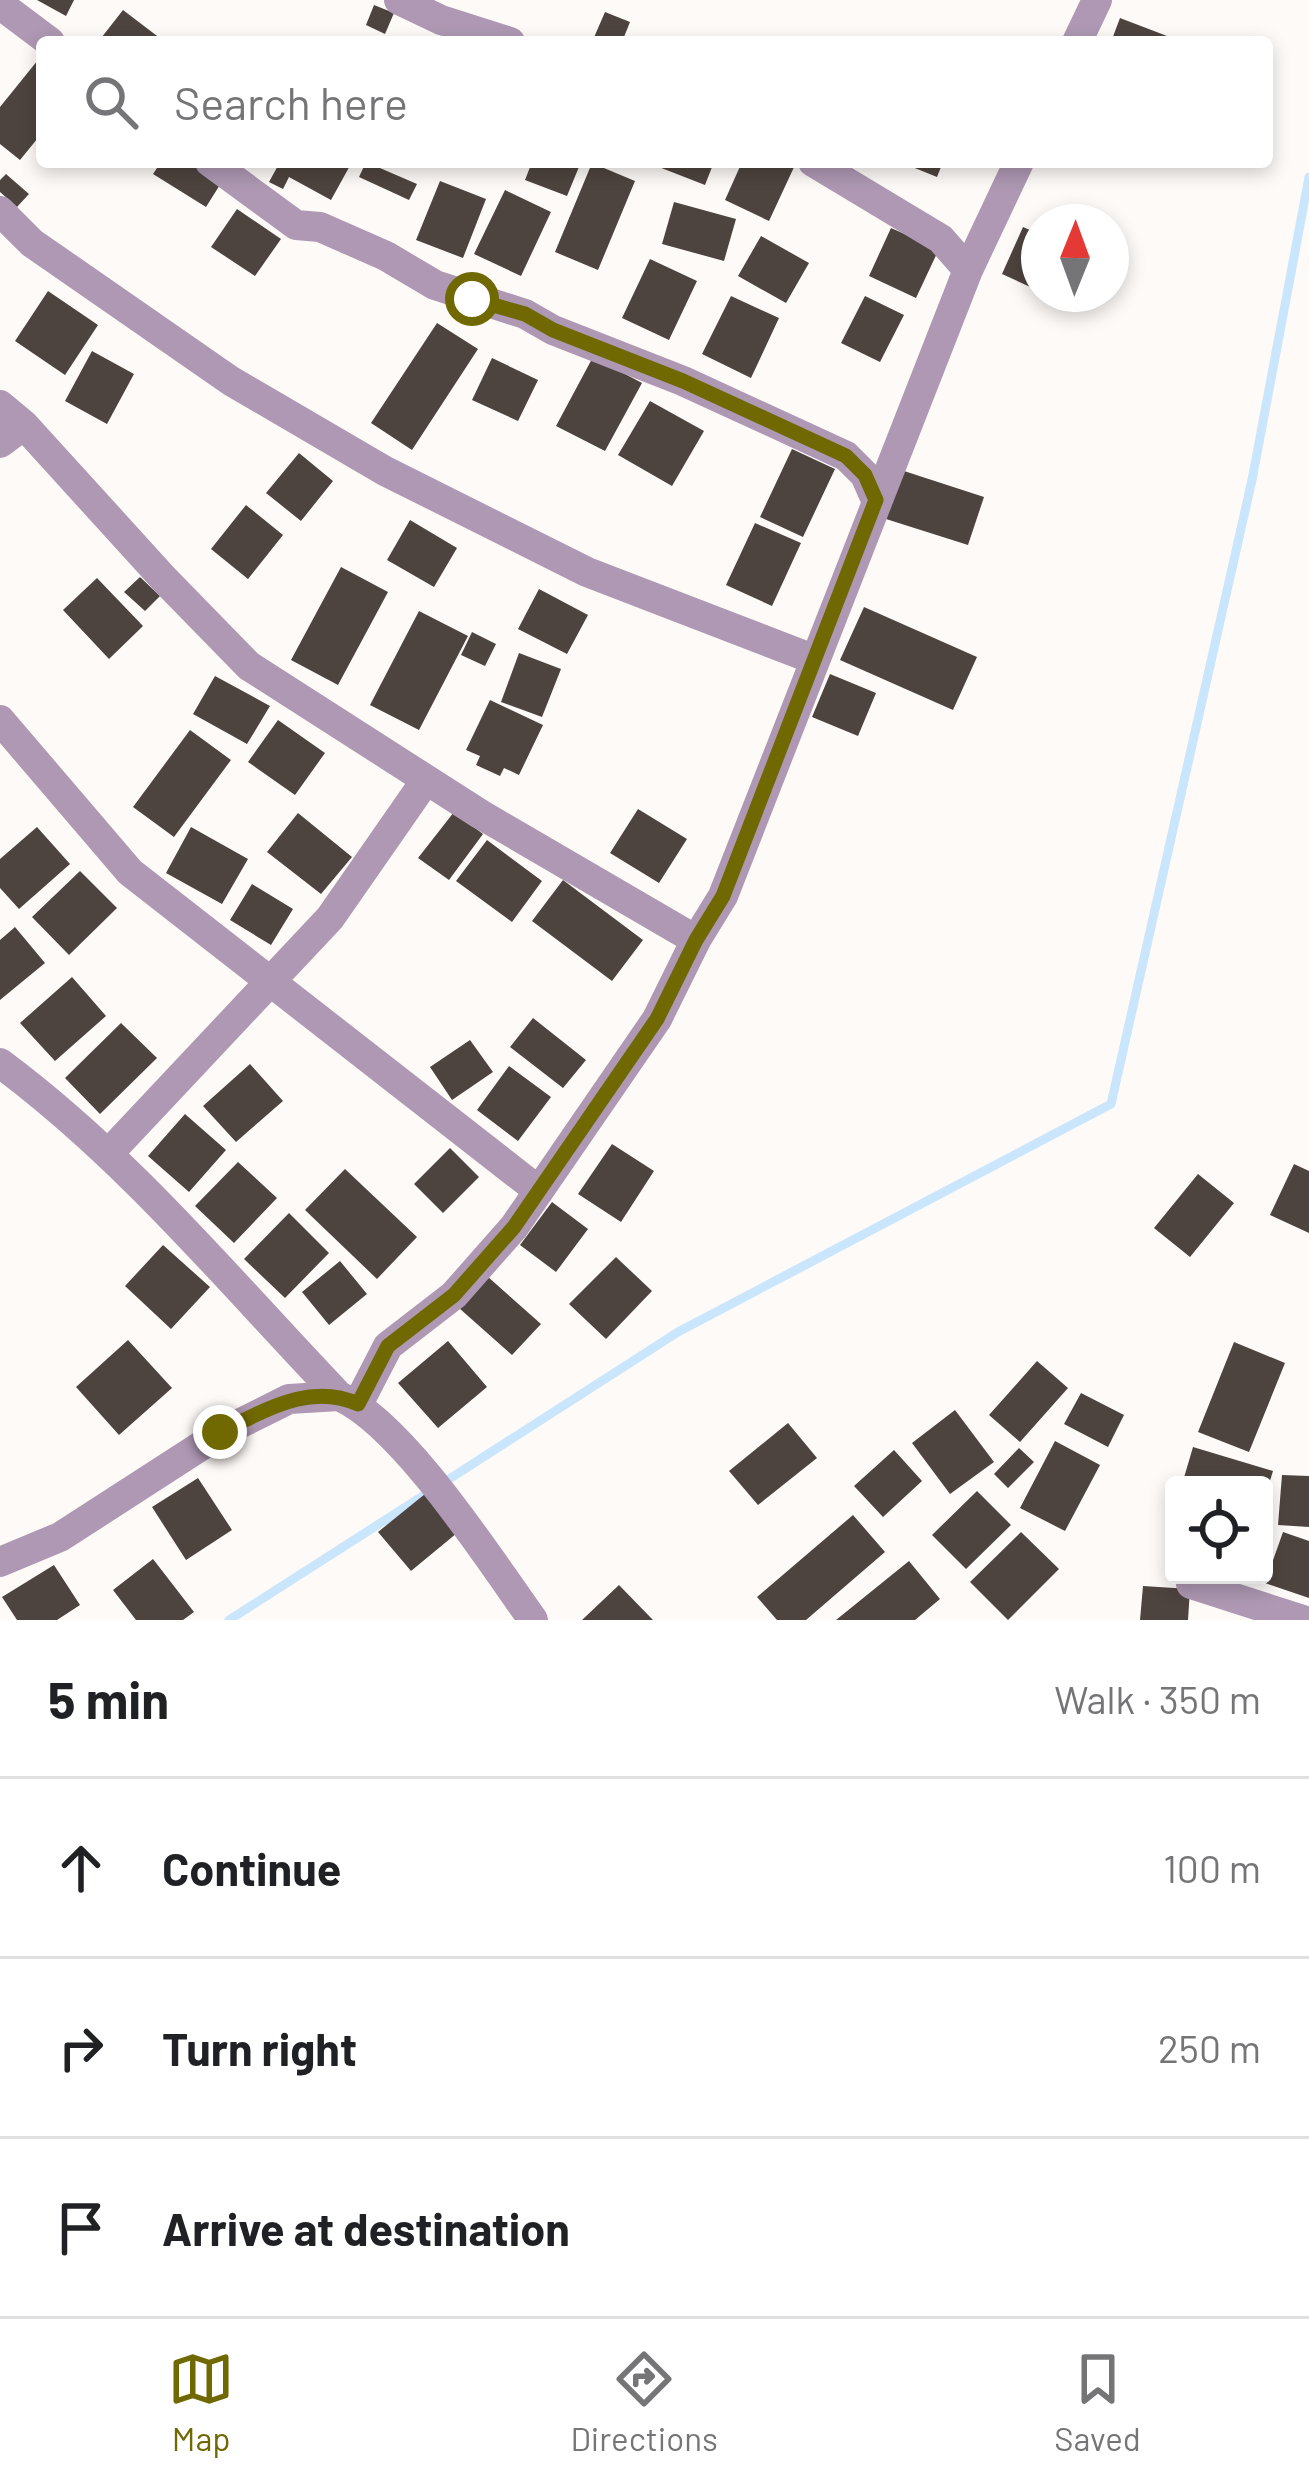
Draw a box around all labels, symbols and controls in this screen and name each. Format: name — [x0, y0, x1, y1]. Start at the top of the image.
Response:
search box — [36, 36, 1273, 168]
icon: search — [78, 69, 144, 135]
text: Search here — [174, 75, 408, 129]
north arrow — [1021, 204, 1129, 312]
route start — [445, 272, 499, 326]
route end — [193, 1405, 247, 1459]
map controls — [1165, 1476, 1273, 1584]
button: locate — [1165, 1476, 1273, 1584]
text: 5 min — [48, 1668, 169, 1729]
text: Walk · 350 m — [1054, 1675, 1261, 1722]
icon: ahead — [48, 1835, 114, 1901]
text: Continue — [162, 1841, 341, 1895]
text: 100 m — [1163, 1844, 1261, 1891]
icon: right — [48, 2015, 114, 2081]
text: Turn right — [162, 2021, 357, 2075]
text: 250 m — [1158, 2024, 1261, 2071]
icon: arrive — [48, 2195, 114, 2261]
text: Arrive at destination — [162, 2201, 570, 2255]
tab: Map — [168, 2346, 234, 2458]
tab: Directions — [570, 2346, 718, 2458]
tab: Saved — [1054, 2346, 1141, 2458]

